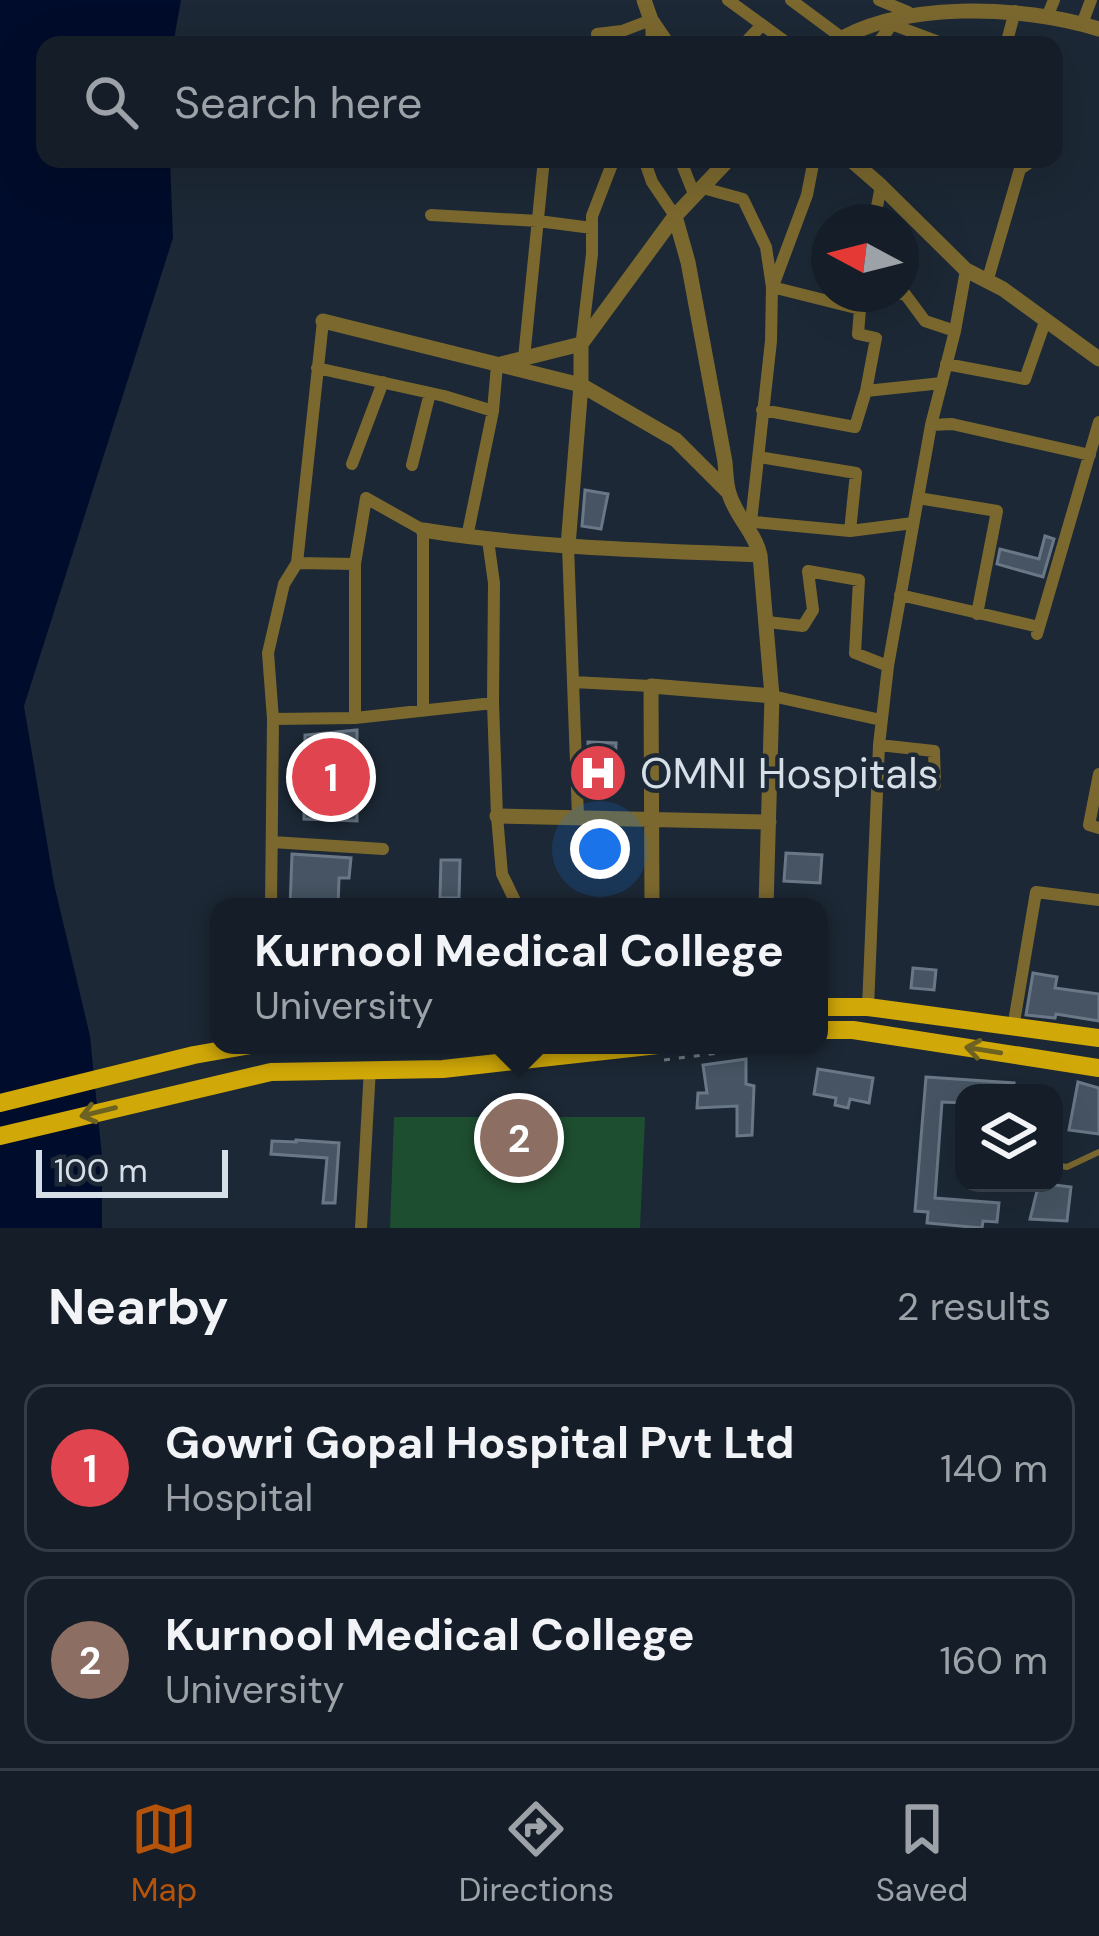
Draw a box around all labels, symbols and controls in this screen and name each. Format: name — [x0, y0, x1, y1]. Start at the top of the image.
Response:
search box — [36, 36, 1063, 168]
icon: search — [78, 69, 144, 135]
text: Search here — [174, 73, 422, 132]
north arrow — [811, 204, 919, 312]
pin: 1 — [292, 732, 370, 822]
hospital icon: OMNI Hospitals — [567, 742, 629, 804]
place label: OMNI Hospitals — [640, 746, 939, 801]
your location — [570, 819, 630, 879]
popup — [210, 898, 828, 1054]
text: Kurnool Medical College — [254, 921, 784, 980]
text: University — [254, 980, 434, 1031]
one-way arrow — [965, 1038, 1004, 1061]
map controls — [955, 1084, 1063, 1192]
button: layers — [955, 1084, 1063, 1192]
pin: 2 — [480, 1093, 558, 1183]
one-way arrow — [80, 1102, 118, 1124]
scale bar — [36, 1144, 228, 1197]
text: 100 m — [54, 1149, 148, 1192]
text: Nearby — [48, 1273, 229, 1340]
text: 2 results — [897, 1281, 1051, 1332]
text: Gowri Gopal Hospital Pvt Ltd — [165, 1413, 795, 1472]
text: 1 — [83, 1443, 97, 1494]
text: 140 m — [940, 1443, 1048, 1494]
text: Hospital — [165, 1472, 313, 1523]
text: Kurnool Medical College — [165, 1605, 695, 1664]
text: 2 — [79, 1635, 101, 1686]
text: 160 m — [940, 1635, 1048, 1686]
text: University — [165, 1664, 344, 1715]
tab: Map — [131, 1796, 197, 1911]
tab: Directions — [459, 1796, 614, 1911]
tab: Saved — [876, 1796, 968, 1911]

